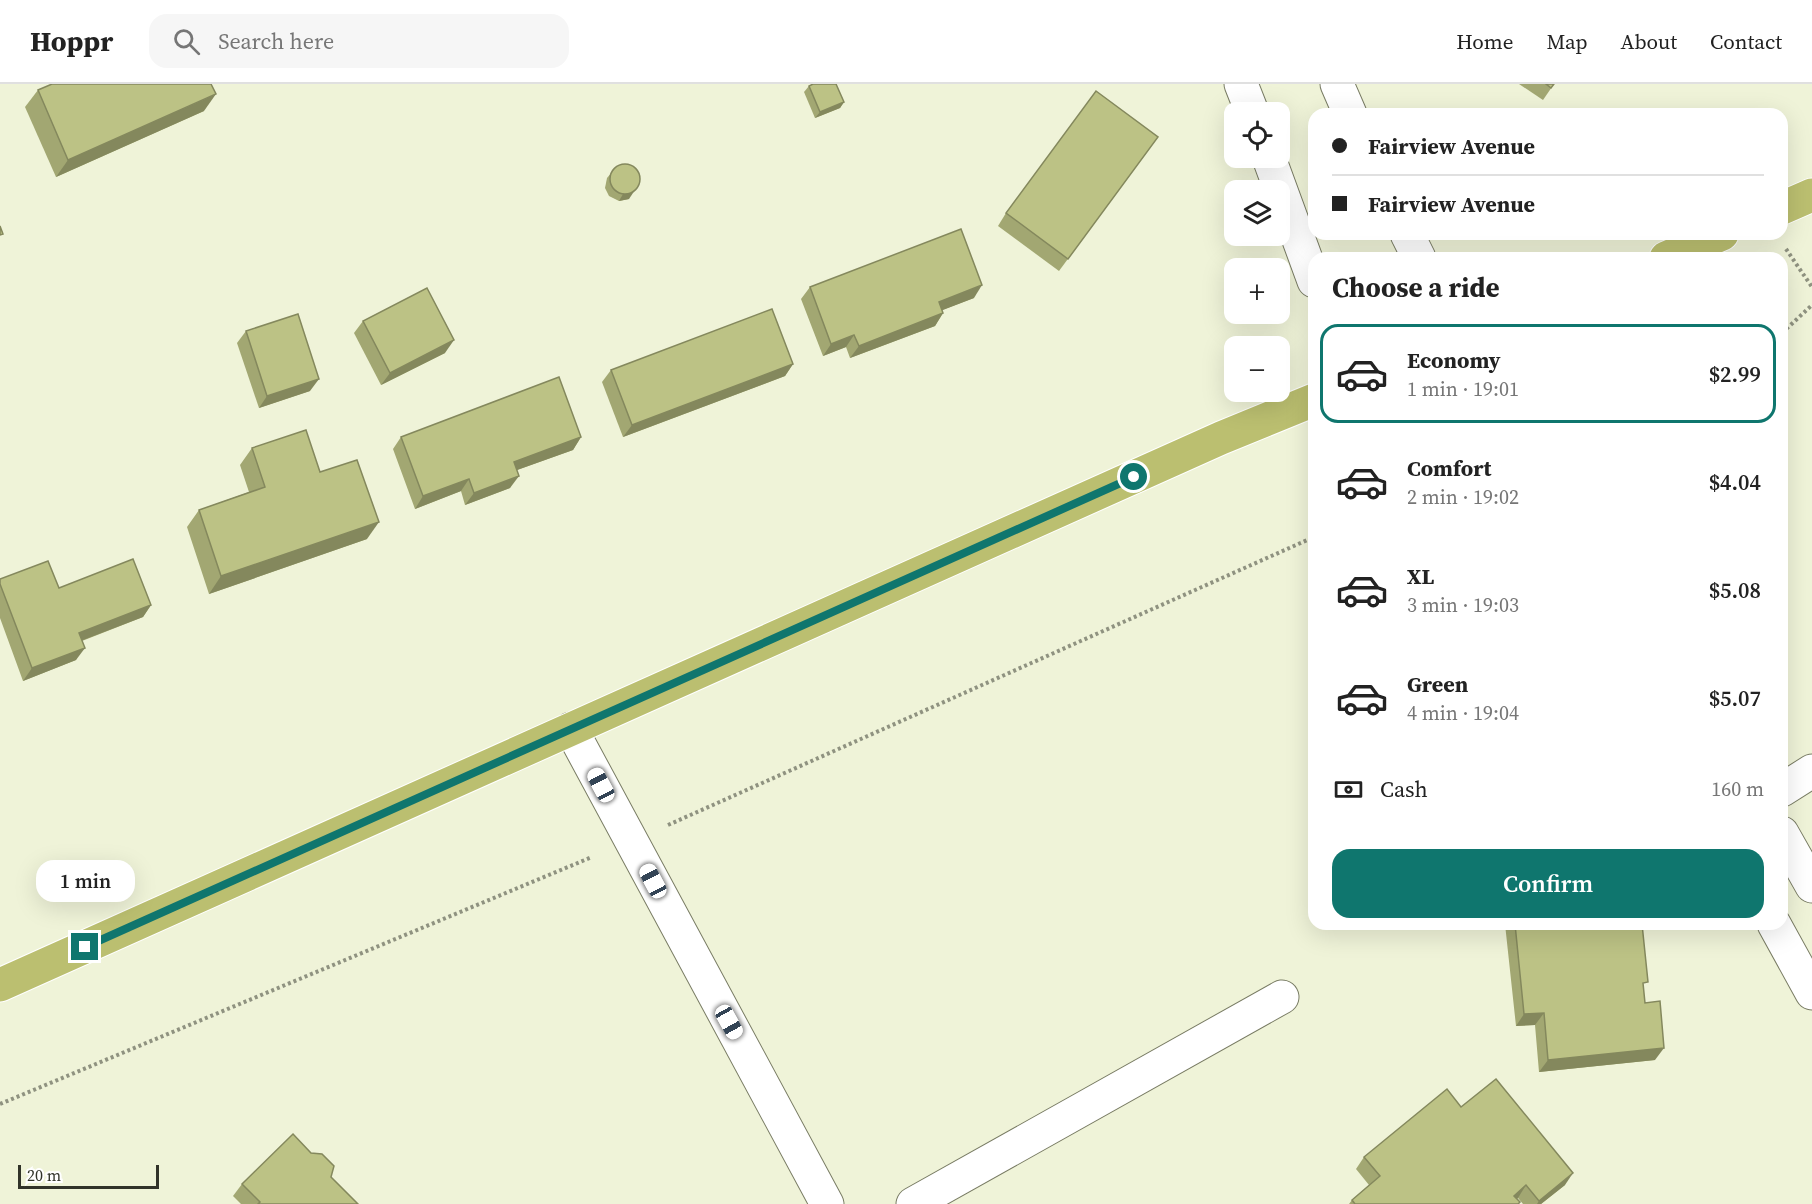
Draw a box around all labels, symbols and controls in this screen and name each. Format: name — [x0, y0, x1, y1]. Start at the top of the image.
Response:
search box — [149, 14, 569, 68]
text: Hoppr — [30, 22, 113, 60]
icon: search — [170, 25, 203, 58]
text: Search here — [218, 26, 334, 56]
text: Home — [1456, 27, 1514, 56]
text: Map — [1547, 27, 1588, 56]
text: About — [1621, 27, 1677, 56]
text: Contact — [1710, 27, 1782, 56]
map controls — [1224, 102, 1290, 402]
button: locate — [1224, 102, 1290, 168]
text: Fairview Avenue — [1368, 131, 1535, 161]
button: layers — [1224, 180, 1290, 246]
text: Fairview Avenue — [1368, 189, 1535, 219]
button: + — [1224, 258, 1290, 324]
text: Choose a ride — [1332, 269, 1500, 306]
button: − — [1224, 336, 1290, 402]
text: Economy — [1407, 345, 1501, 375]
icon: car — [1335, 347, 1389, 401]
text: $2.99 — [1709, 359, 1761, 389]
text: 1 min · 19:01 — [1407, 375, 1519, 403]
text: Comfort — [1407, 453, 1491, 483]
icon: car — [1335, 455, 1389, 509]
route start — [1120, 463, 1147, 490]
text: $4.04 — [1709, 467, 1761, 497]
text: 2 min · 19:02 — [1407, 483, 1519, 511]
text: XL — [1407, 561, 1434, 591]
icon: car — [1335, 563, 1389, 617]
text: $5.08 — [1709, 575, 1761, 605]
text: 3 min · 19:03 — [1407, 591, 1519, 619]
text: Green — [1407, 669, 1468, 699]
icon: car — [1335, 671, 1389, 725]
text: $5.07 — [1709, 683, 1761, 713]
text: 4 min · 19:04 — [1407, 699, 1519, 727]
car — [585, 765, 617, 805]
icon: cash — [1332, 773, 1365, 806]
text: Cash — [1380, 774, 1428, 804]
text: 160 m — [1711, 775, 1764, 803]
button: Confirm — [1332, 849, 1764, 918]
callout: 1 min — [36, 860, 134, 902]
car — [637, 861, 669, 901]
text: 1 min — [60, 867, 111, 895]
route end — [71, 933, 98, 960]
car — [712, 1002, 746, 1042]
scale bar — [18, 1162, 159, 1190]
text: 20 m — [27, 1164, 61, 1186]

